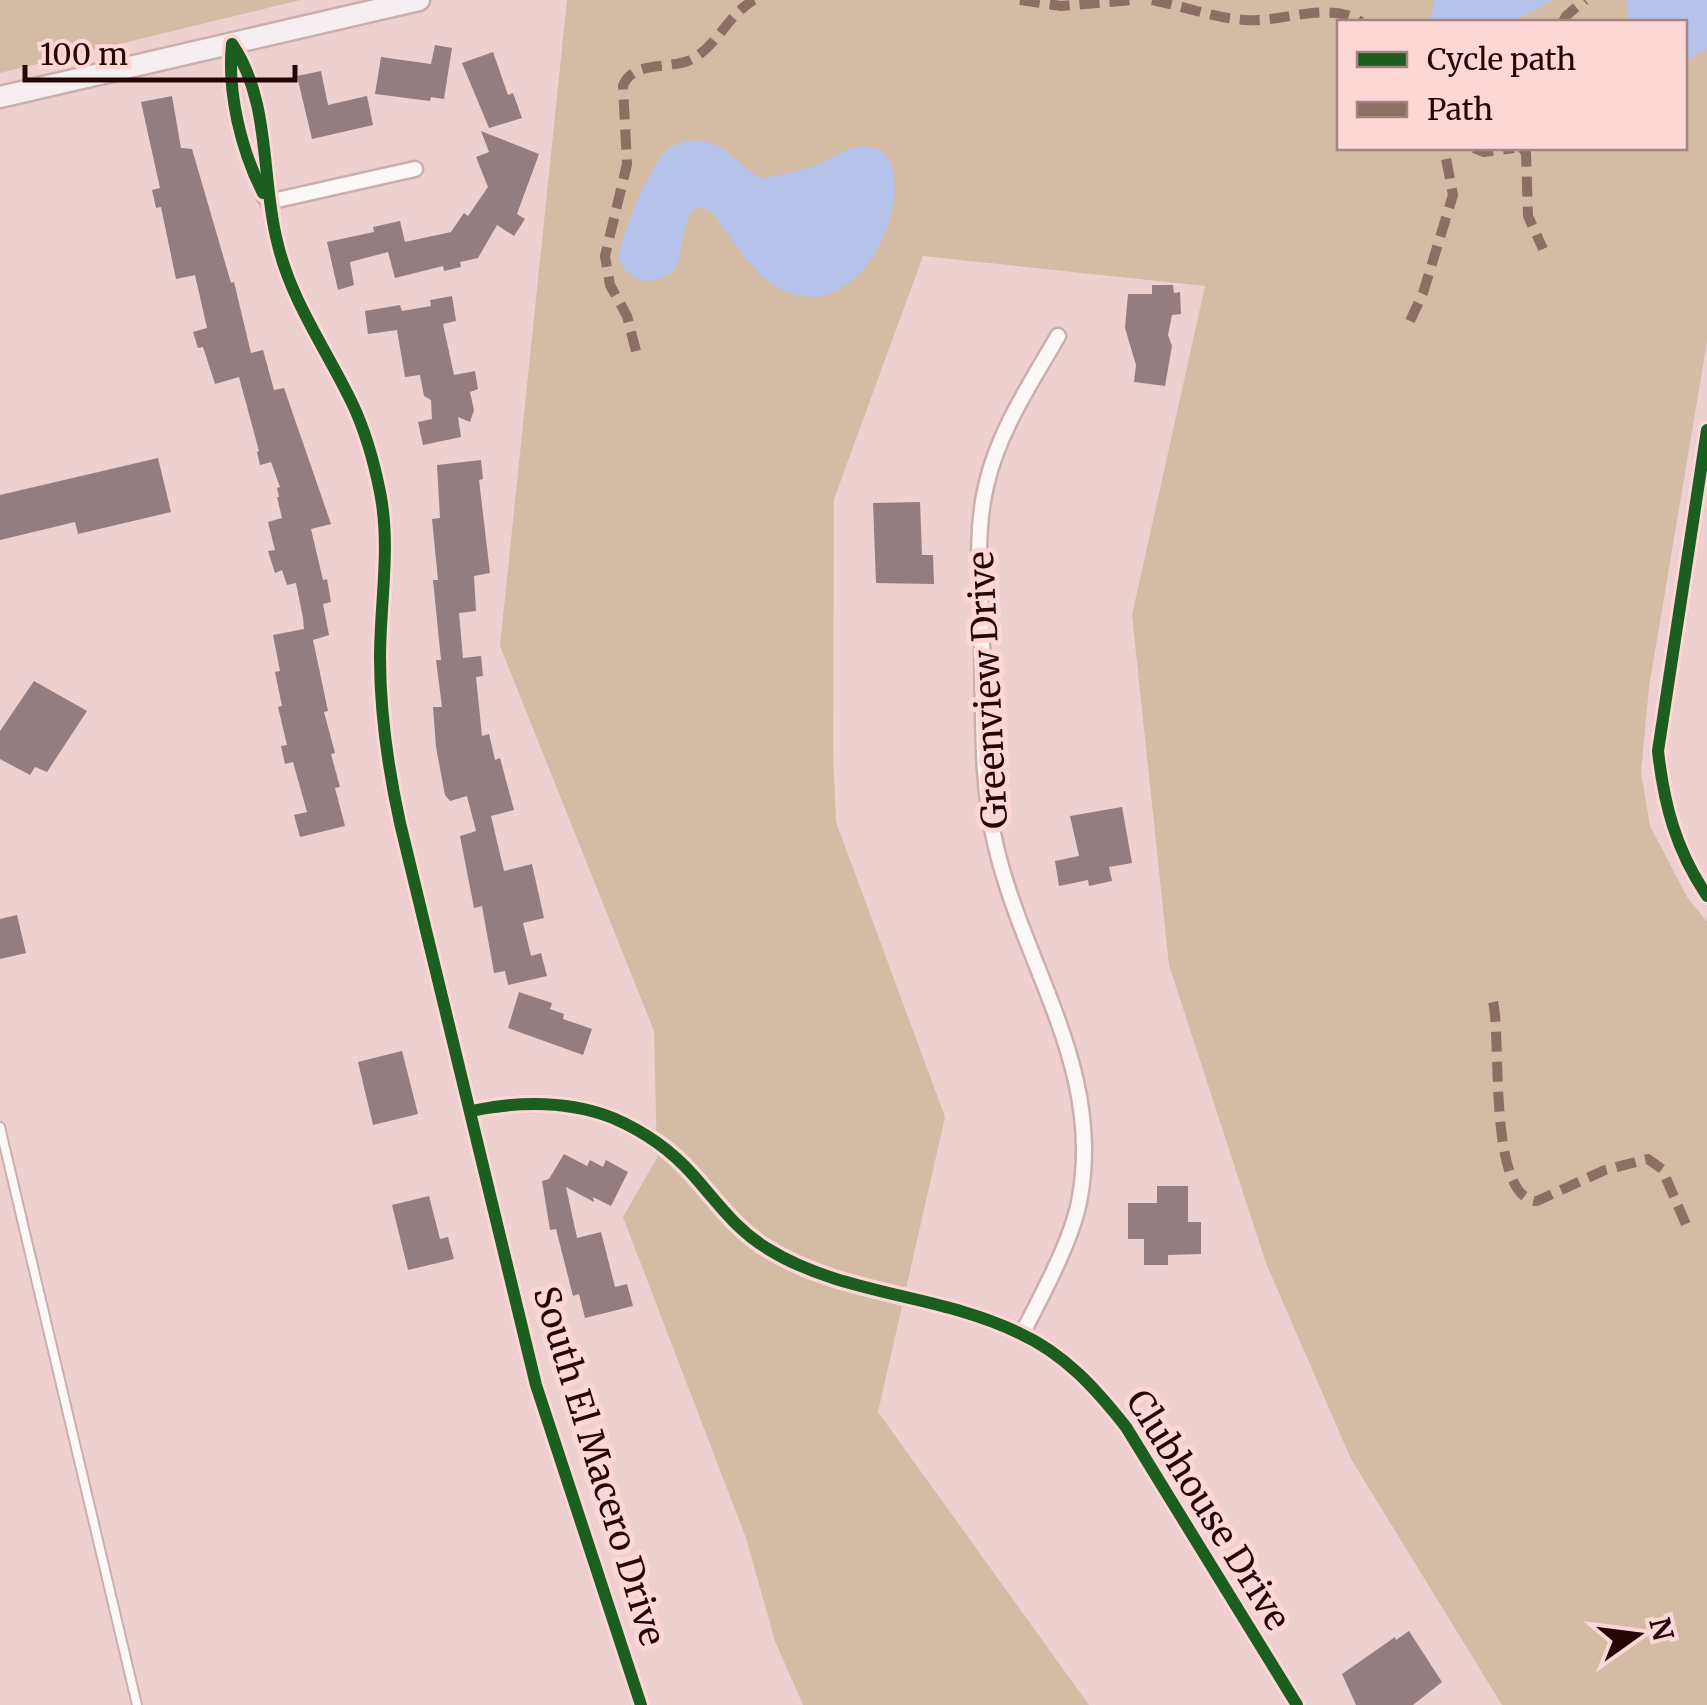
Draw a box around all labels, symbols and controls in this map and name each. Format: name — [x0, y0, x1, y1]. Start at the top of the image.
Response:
scale bar — [25, 20, 295, 82]
legend — [1337, 20, 1687, 150]
text: 100 m — [40, 35, 128, 73]
text: Cycle path — [1427, 40, 1576, 78]
text: Path — [1427, 90, 1493, 128]
street label: Greenview Drive — [959, 550, 1017, 830]
street label: South El Macero Drive — [523, 1281, 675, 1651]
street label: Clubhouse Drive — [1116, 1382, 1300, 1638]
north arrow — [1587, 1585, 1687, 1685]
text: N — [1641, 1614, 1681, 1644]

